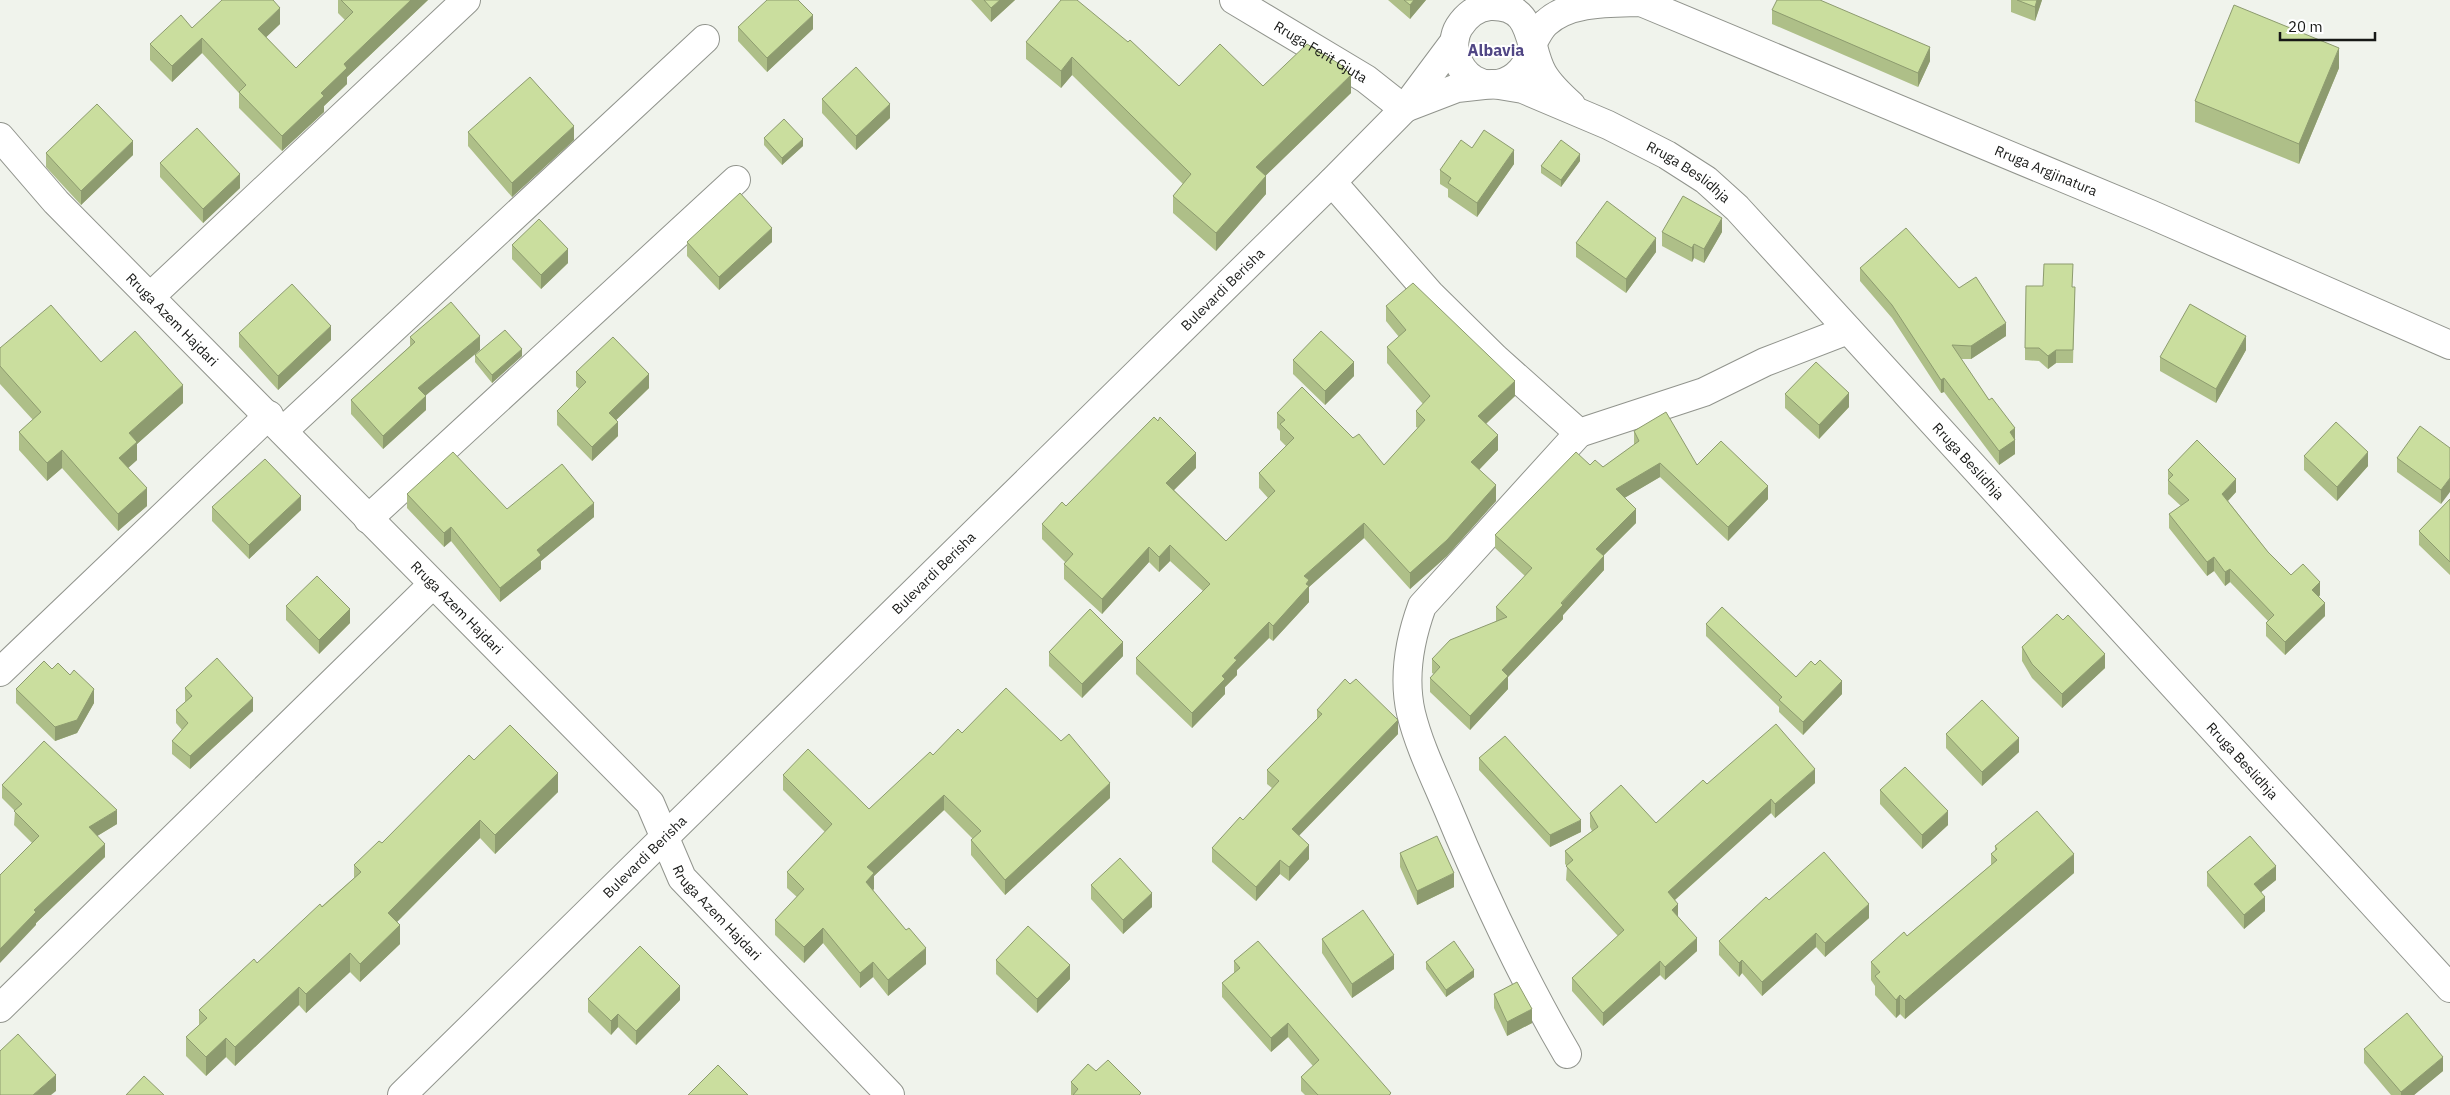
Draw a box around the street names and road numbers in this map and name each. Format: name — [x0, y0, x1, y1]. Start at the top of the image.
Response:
street label: Rruga Ferit Gjuta — [1271, 17, 1371, 87]
street label: Rruga Beslidhja — [1643, 137, 1735, 207]
street label: Rruga Argjinatura — [1992, 141, 2101, 200]
street label: Bulevardi Berisha — [1177, 244, 1269, 334]
street label: Rruga Azem Hajdari — [122, 269, 222, 370]
street label: Rruga Beslidhja — [1929, 419, 2009, 504]
street label: Bulevardi Berisha — [888, 528, 980, 618]
street label: Rruga Azem Hajdari — [407, 557, 507, 658]
street label: Rruga Beslidhja — [2203, 719, 2283, 804]
street label: Bulevardi Berisha — [599, 811, 691, 902]
street label: Rruga Azem Hajdari — [668, 862, 765, 964]

